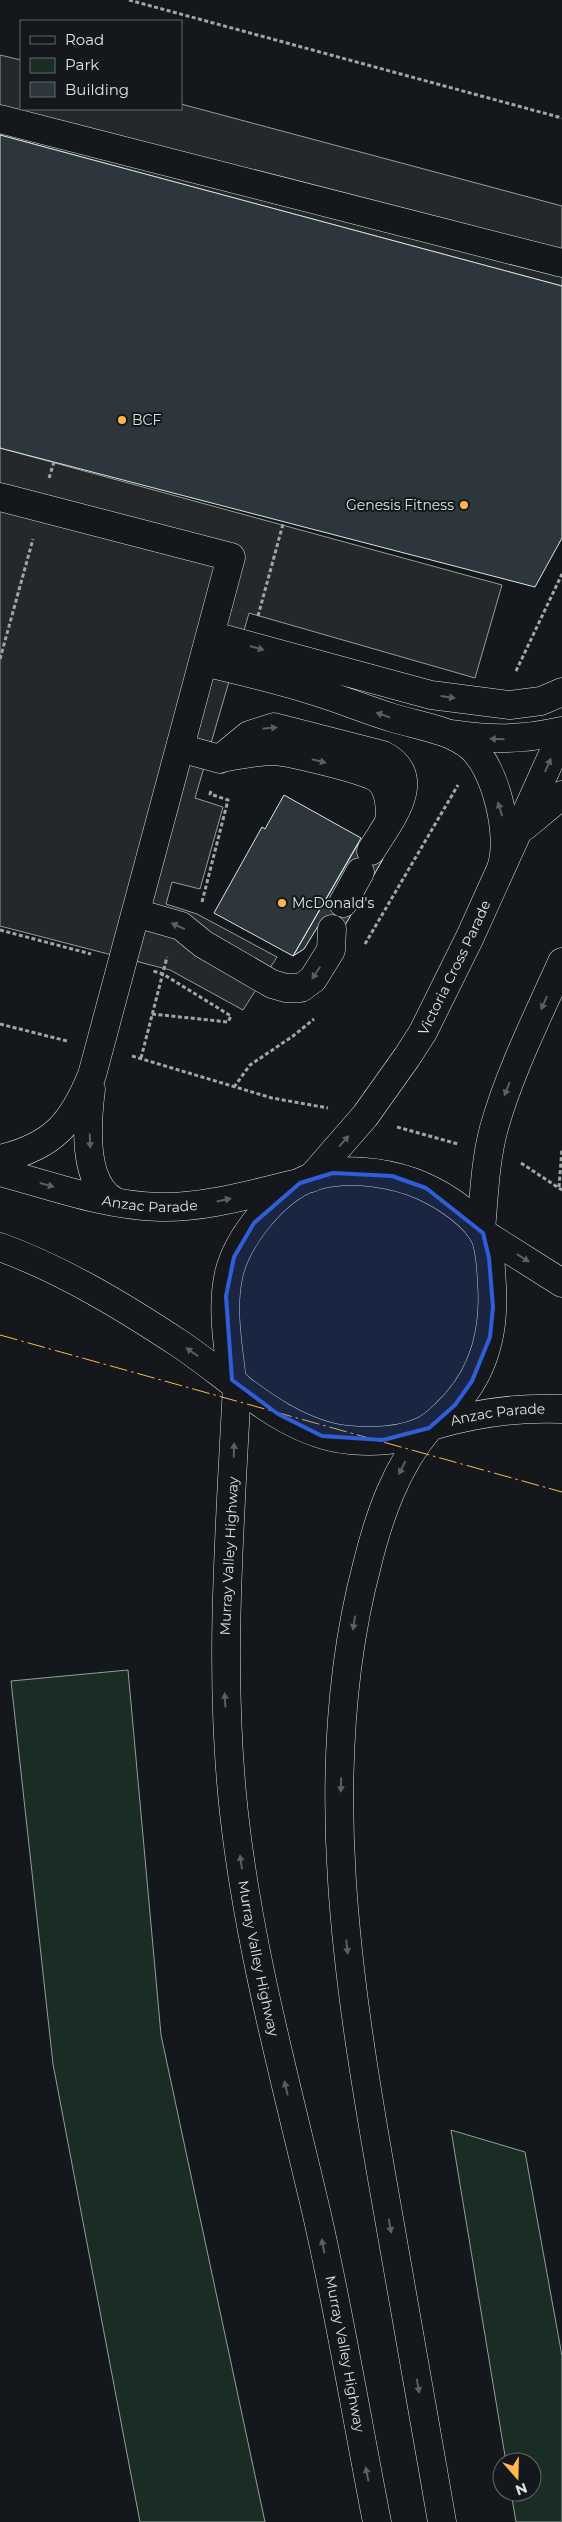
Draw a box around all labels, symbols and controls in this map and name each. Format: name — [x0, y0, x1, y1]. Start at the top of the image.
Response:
legend — [20, 20, 182, 110]
text: Road — [65, 30, 104, 49]
text: Park — [65, 55, 99, 74]
text: Building — [65, 80, 129, 99]
place label: BCF — [132, 411, 161, 429]
marker: BCF — [116, 414, 128, 426]
place label: Genesis Fitness — [346, 496, 454, 514]
marker: Genesis Fitness — [458, 499, 470, 511]
one-way arrow — [250, 644, 265, 652]
one-way arrow — [440, 693, 456, 701]
one-way arrow — [376, 711, 391, 718]
one-way arrow — [262, 724, 278, 732]
one-way arrow — [488, 735, 504, 743]
one-way arrow — [312, 758, 327, 766]
one-way arrow — [545, 758, 553, 772]
one-way arrow — [495, 801, 503, 816]
place label: McDonald's — [292, 894, 374, 912]
marker: McDonald's — [276, 897, 288, 909]
street label: Victoria Cross Parade — [414, 897, 495, 1038]
one-way arrow — [171, 921, 185, 929]
one-way arrow — [312, 967, 321, 980]
one-way arrow — [539, 996, 547, 1010]
one-way arrow — [503, 1082, 511, 1097]
one-way arrow — [86, 1133, 94, 1149]
one-way arrow — [338, 1135, 349, 1148]
one-way arrow — [40, 1182, 55, 1190]
street label: Anzac Parade — [101, 1191, 199, 1216]
one-way arrow — [217, 1196, 232, 1204]
one-way arrow — [516, 1253, 529, 1263]
one-way arrow — [185, 1347, 199, 1357]
street label: Anzac Parade — [448, 1400, 545, 1430]
one-way arrow — [230, 1442, 238, 1458]
one-way arrow — [398, 1461, 406, 1475]
street label: Murray Valley Highway — [216, 1476, 242, 1636]
one-way arrow — [349, 1615, 357, 1631]
one-way arrow — [221, 1692, 229, 1708]
one-way arrow — [336, 1777, 344, 1793]
one-way arrow — [237, 1853, 245, 1869]
street label: Murray Valley Highway — [234, 1879, 283, 2039]
one-way arrow — [343, 1939, 351, 1955]
one-way arrow — [282, 2080, 290, 2095]
one-way arrow — [386, 2218, 394, 2234]
one-way arrow — [318, 2238, 326, 2254]
street label: Murray Valley Highway — [321, 2274, 369, 2434]
one-way arrow — [415, 2378, 423, 2394]
north arrow — [492, 2452, 542, 2502]
one-way arrow — [363, 2466, 371, 2482]
text: N — [513, 2479, 530, 2500]

